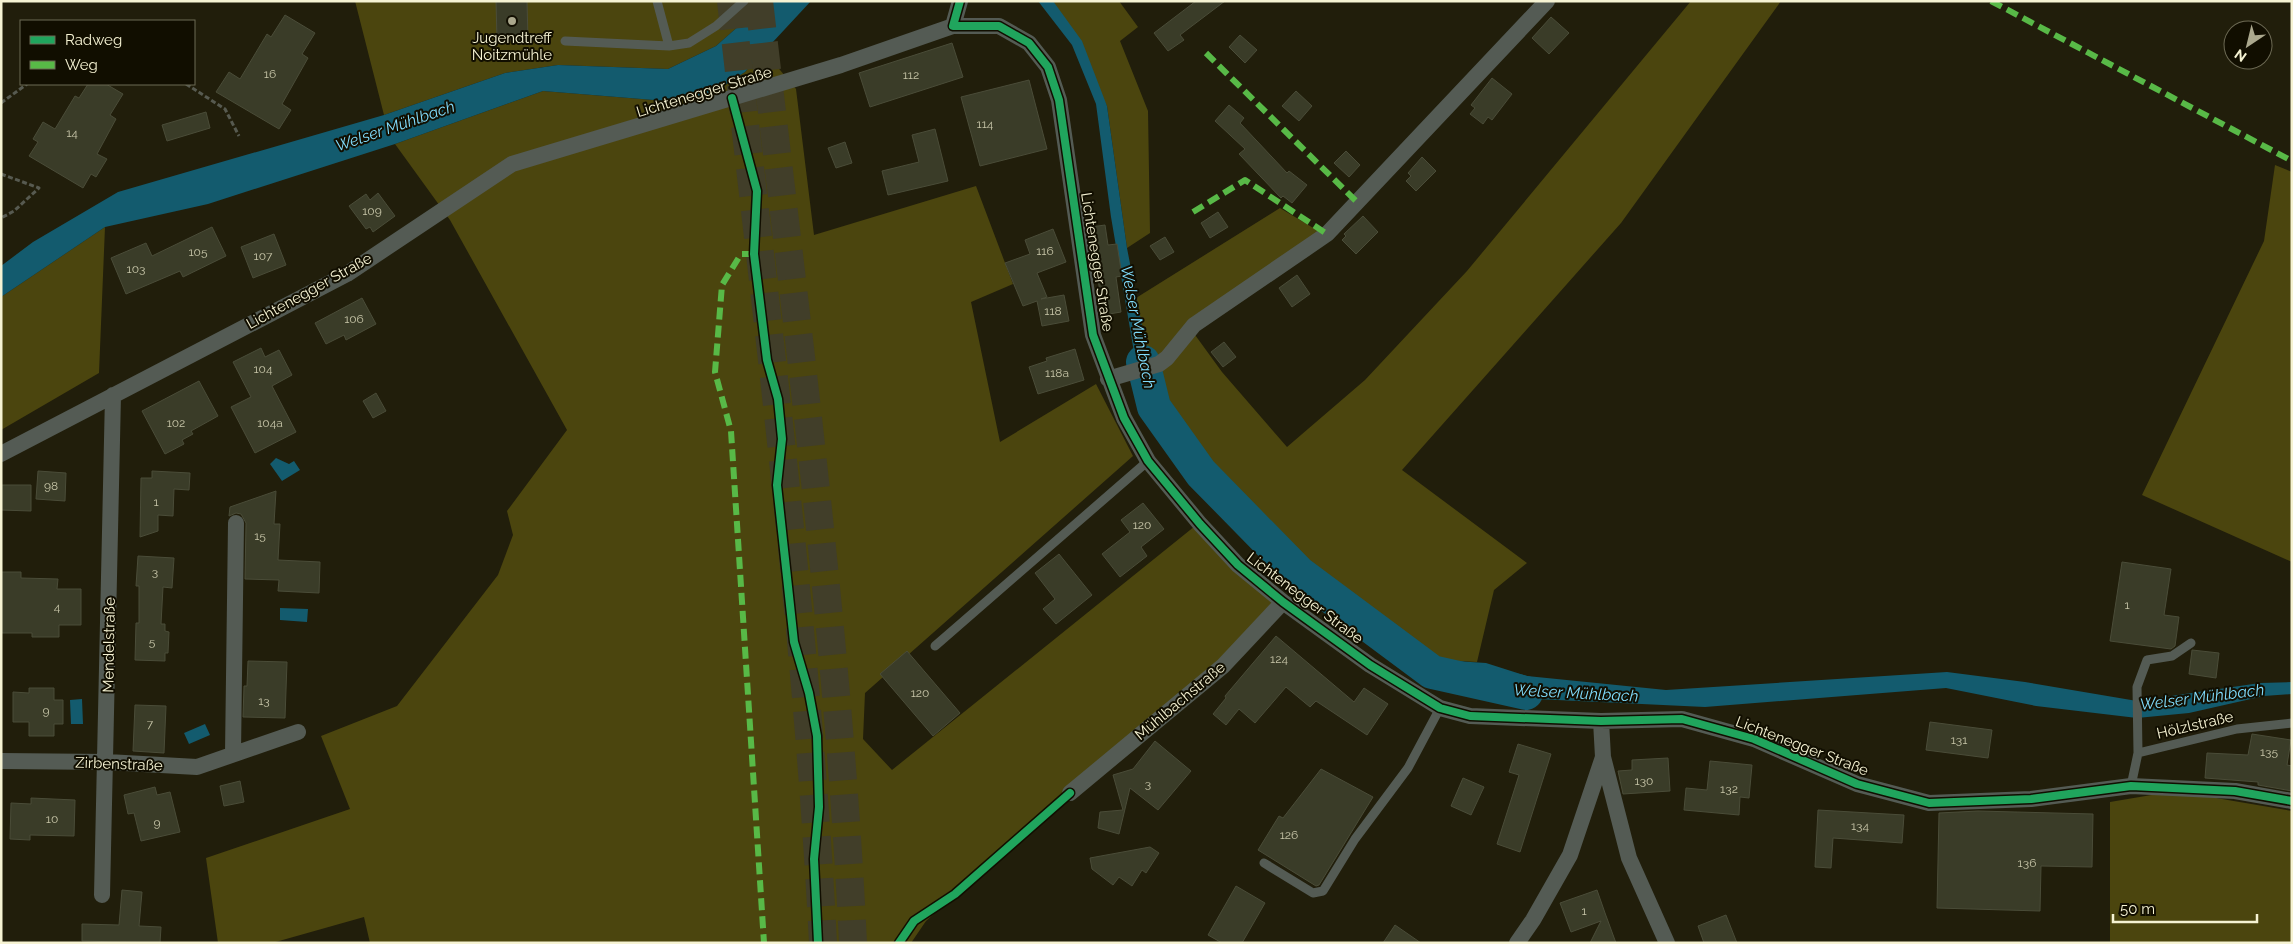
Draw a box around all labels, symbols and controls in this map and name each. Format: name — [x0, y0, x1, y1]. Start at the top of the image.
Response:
marker: Jugendtreff Noitzmühle — [506, 15, 518, 27]
legend — [20, 20, 195, 85]
north arrow — [2223, 20, 2273, 70]
place label: Jugendtreff Noitzmühle — [472, 29, 552, 64]
text: Radweg — [65, 31, 122, 49]
text: N — [2232, 46, 2250, 65]
text: Weg — [65, 56, 98, 74]
street label: Lichtenegger Straße — [634, 63, 774, 121]
house number: 16 — [264, 67, 276, 81]
house number: 112 — [903, 68, 919, 82]
water label: Welser Mühlbach — [333, 97, 457, 155]
house number: 114 — [977, 117, 994, 131]
house number: 14 — [66, 126, 78, 140]
street label: Lichtenegger Straße — [1077, 191, 1117, 333]
house number: 109 — [362, 204, 382, 218]
house number: 116 — [1036, 244, 1054, 258]
house number: 105 — [188, 245, 208, 259]
street label: Lichtenegger Straße — [243, 249, 375, 333]
house number: 107 — [254, 249, 273, 263]
house number: 103 — [127, 262, 145, 276]
water label: Welser Mühlbach — [1117, 264, 1159, 390]
house number: 118 — [1044, 304, 1062, 318]
house number: 106 — [344, 312, 364, 326]
house number: 104 — [253, 362, 273, 376]
house number: 118a — [1045, 366, 1069, 380]
house number: 102 — [167, 416, 185, 430]
house number: 104a — [257, 416, 283, 430]
house number: 98 — [44, 479, 58, 493]
house number: 1 — [153, 495, 159, 509]
house number: 120 — [1133, 518, 1151, 532]
house number: 15 — [254, 529, 266, 543]
street label: Lichtenegger Straße — [1243, 548, 1367, 648]
house number: 3 — [152, 565, 158, 579]
street label: Mendelstraße — [99, 597, 119, 693]
house number: 1 — [2124, 598, 2130, 612]
house number: 4 — [54, 600, 61, 614]
house number: 5 — [149, 635, 156, 649]
house number: 124 — [1270, 652, 1288, 666]
street label: Mühlbachstraße — [1131, 658, 1229, 744]
water label: Welser Mühlbach — [1513, 680, 1639, 706]
water label: Welser Mühlbach — [2139, 680, 2265, 714]
house number: 120 — [911, 686, 929, 700]
house number: 13 — [258, 694, 270, 708]
house number: 9 — [42, 704, 50, 718]
street label: Hölzlstraße — [2155, 707, 2235, 743]
street label: Lichtenegger Straße — [1733, 712, 1871, 780]
house number: 7 — [147, 717, 154, 731]
house number: 131 — [1951, 733, 1967, 747]
house number: 135 — [2260, 745, 2278, 759]
street label: Zirbenstraße — [75, 753, 163, 775]
house number: 130 — [1635, 774, 1653, 788]
house number: 3 — [1145, 777, 1151, 791]
house number: 132 — [1720, 782, 1738, 796]
house number: 10 — [46, 812, 58, 826]
house number: 9 — [153, 816, 161, 830]
house number: 134 — [1851, 819, 1869, 833]
house number: 126 — [1280, 828, 1298, 842]
house number: 136 — [2018, 856, 2036, 870]
scale bar — [2113, 892, 2257, 924]
text: 50 m — [2120, 900, 2155, 918]
house number: 1 — [1581, 904, 1587, 918]

